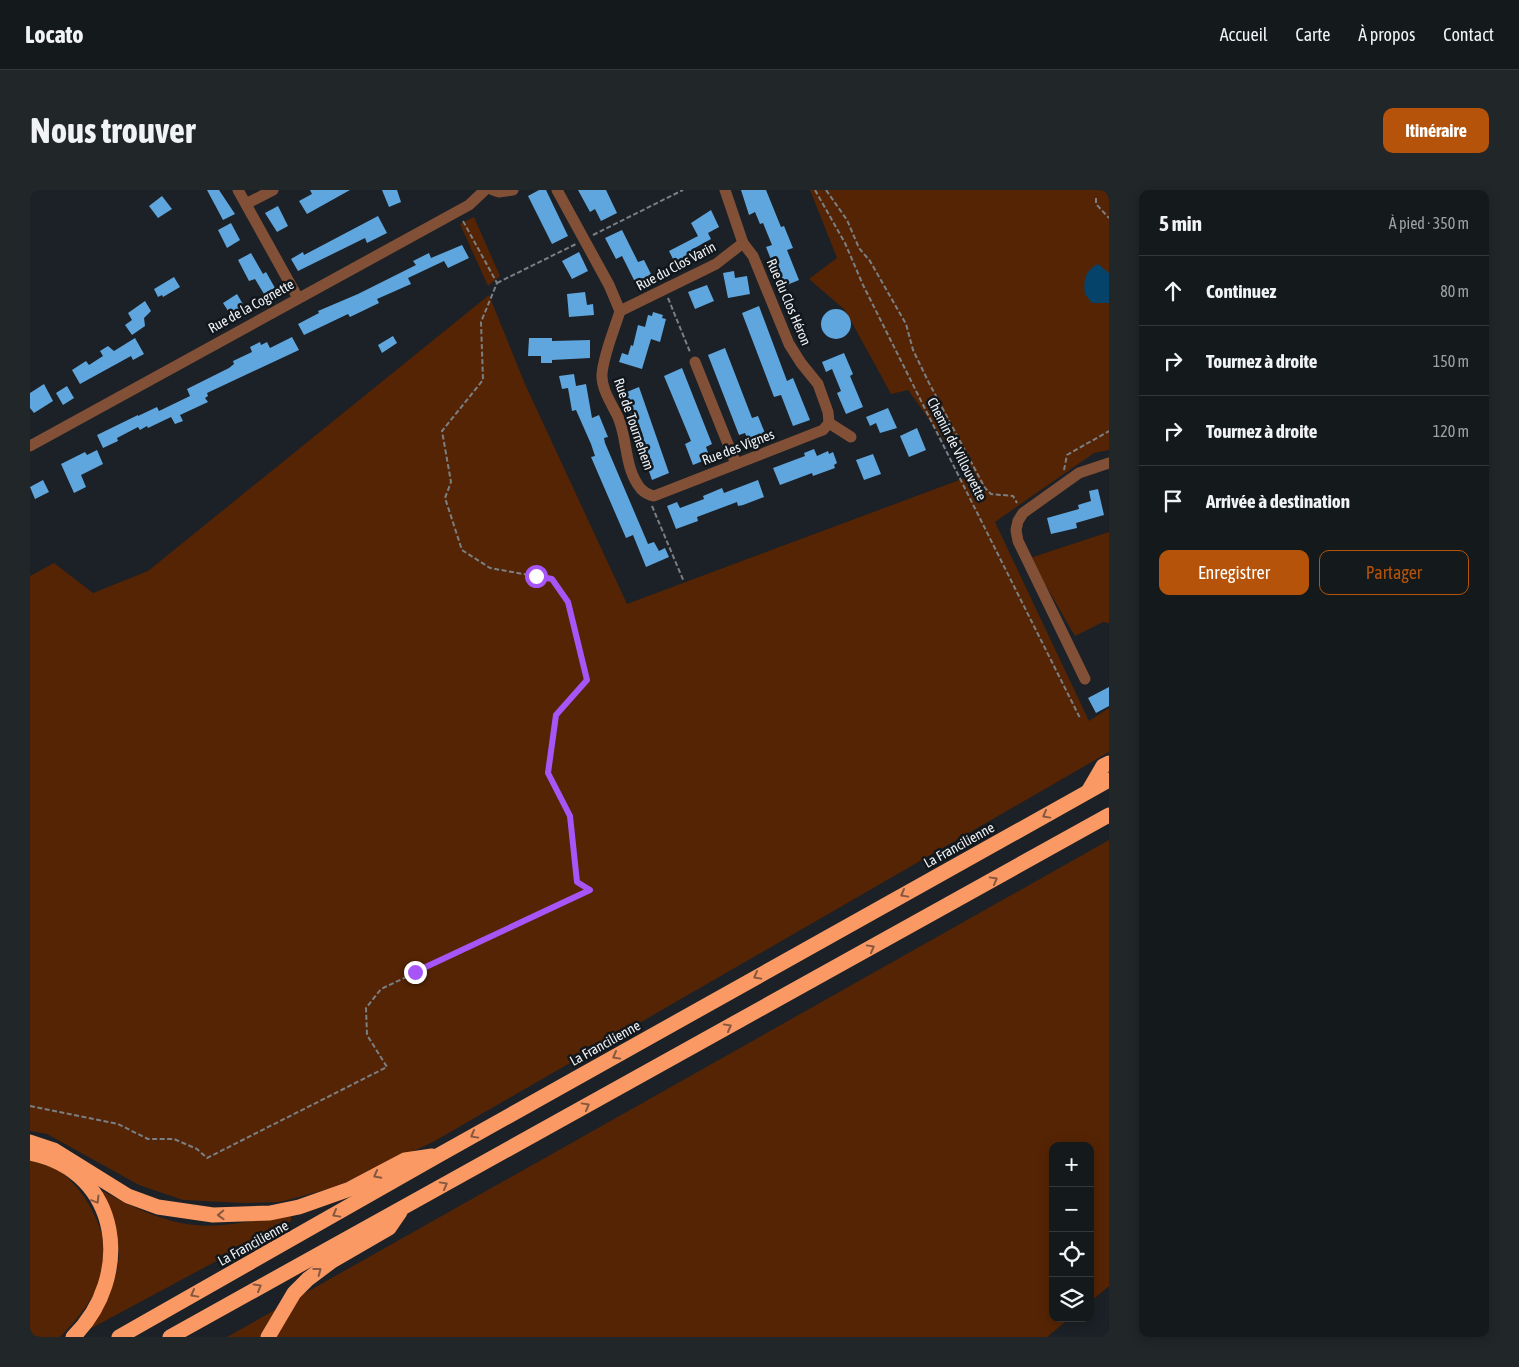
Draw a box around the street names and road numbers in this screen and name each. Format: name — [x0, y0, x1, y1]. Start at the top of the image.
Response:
street label: Rue du Clos Varin — [633, 238, 719, 294]
street label: Rue du Clos Héron — [764, 256, 814, 348]
street label: Rue de la Cognette — [205, 276, 297, 336]
street label: Rue de Tournehem — [611, 376, 657, 472]
street label: Chemin de Villouvette — [924, 395, 990, 503]
street label: Rue des Vignes — [700, 426, 776, 468]
street label: La Francilienne — [921, 819, 997, 871]
street label: La Francilienne — [567, 1017, 643, 1069]
street label: La Francilienne — [215, 1217, 291, 1269]

